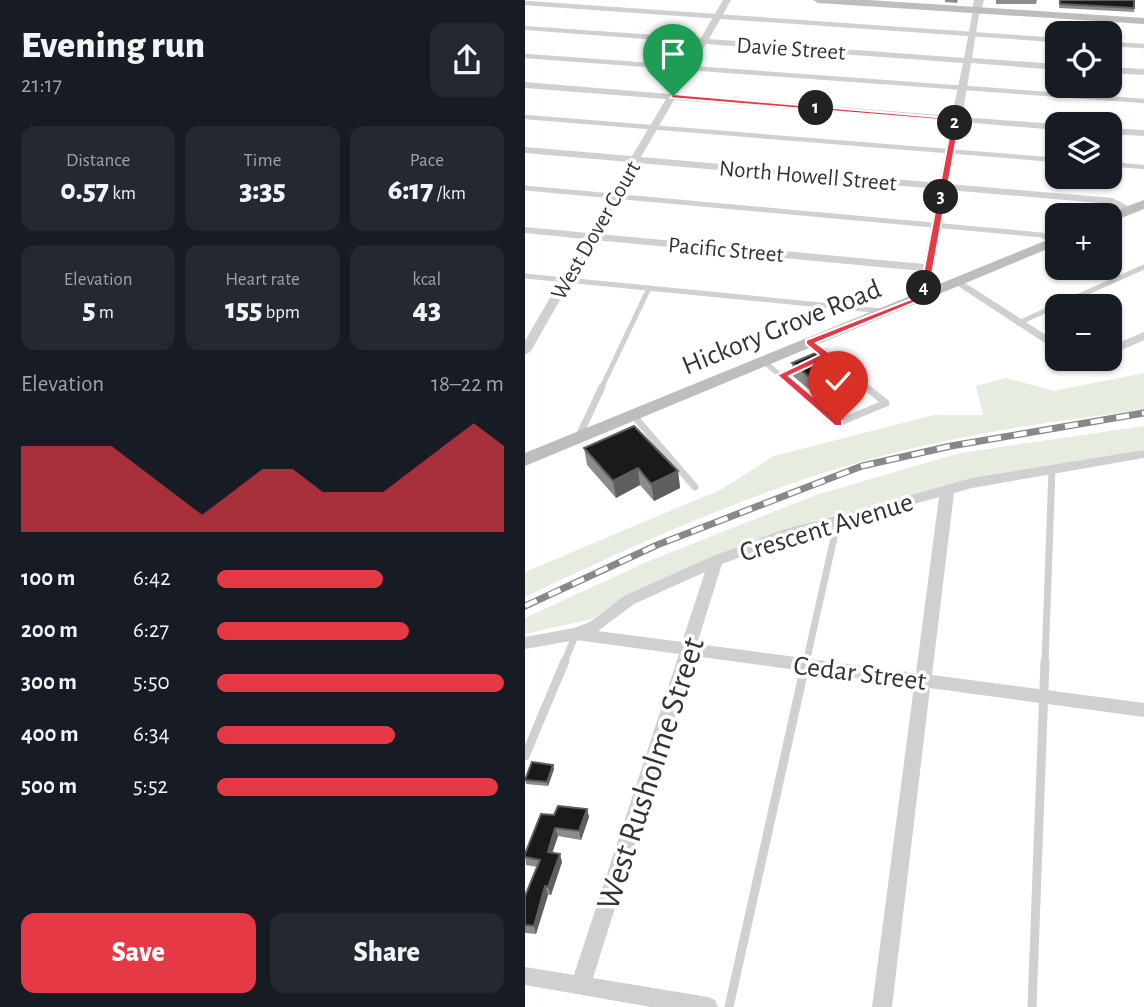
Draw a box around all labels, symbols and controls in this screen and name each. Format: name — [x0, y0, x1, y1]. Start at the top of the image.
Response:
map controls — [1045, 21, 1122, 371]
button: locate — [1045, 21, 1122, 98]
button: share — [430, 23, 504, 97]
pin — [643, 24, 703, 96]
text: Evening run — [21, 27, 205, 65]
street label: Davie Street — [736, 34, 847, 65]
icon: arrive — [654, 35, 692, 73]
text: 21:17 — [21, 74, 62, 97]
pin: 1 — [799, 90, 833, 126]
text: 1 — [812, 98, 819, 117]
pin: 2 — [937, 106, 973, 140]
button: layers — [1045, 112, 1122, 189]
text: 2 — [950, 113, 959, 132]
text: Distance — [66, 151, 130, 170]
text: Time — [244, 151, 281, 170]
text: Pace — [410, 151, 444, 170]
street label: West Dover Court — [547, 157, 646, 304]
street label: North Howell Street — [718, 157, 898, 196]
text: 0.57 — [60, 175, 109, 205]
text: 3:35 — [239, 175, 286, 205]
text: 6:17 — [388, 175, 433, 205]
pin: 3 — [923, 180, 959, 214]
text: km — [109, 184, 136, 203]
text: /km — [433, 184, 466, 203]
text: 3 — [936, 187, 945, 206]
button: + — [1045, 203, 1122, 280]
street label: Pacific Street — [667, 234, 785, 267]
text: Elevation — [64, 270, 133, 289]
text: Heart rate — [225, 270, 300, 289]
text: kcal — [412, 270, 441, 289]
pin: 4 — [907, 270, 941, 306]
street label: Hickory Grove Road — [678, 275, 885, 380]
text: 4 — [919, 278, 928, 297]
text: 5 — [82, 294, 96, 324]
text: 155 — [225, 294, 262, 324]
text: 43 — [413, 294, 441, 324]
button: − — [1045, 294, 1122, 371]
text: m — [96, 303, 114, 322]
text: bpm — [262, 303, 300, 322]
pin — [808, 351, 868, 423]
icon: check — [819, 362, 857, 400]
text: Elevation — [21, 373, 104, 396]
text: 18–22 m — [431, 373, 504, 396]
street label: Crescent Avenue — [737, 488, 917, 568]
text: 100 m — [21, 567, 75, 590]
text: 6:42 — [133, 567, 171, 590]
text: 200 m — [21, 619, 78, 642]
text: 6:27 — [133, 619, 169, 642]
street label: West Rusholme Street — [592, 633, 711, 914]
street label: Cedar Street — [792, 652, 928, 696]
text: 300 m — [21, 671, 77, 694]
text: 5:50 — [133, 671, 170, 694]
text: 400 m — [21, 723, 79, 746]
text: 6:34 — [133, 723, 170, 746]
text: 500 m — [21, 775, 77, 798]
text: 5:52 — [133, 775, 168, 798]
button: Save — [21, 913, 256, 993]
button: Share — [270, 913, 504, 993]

